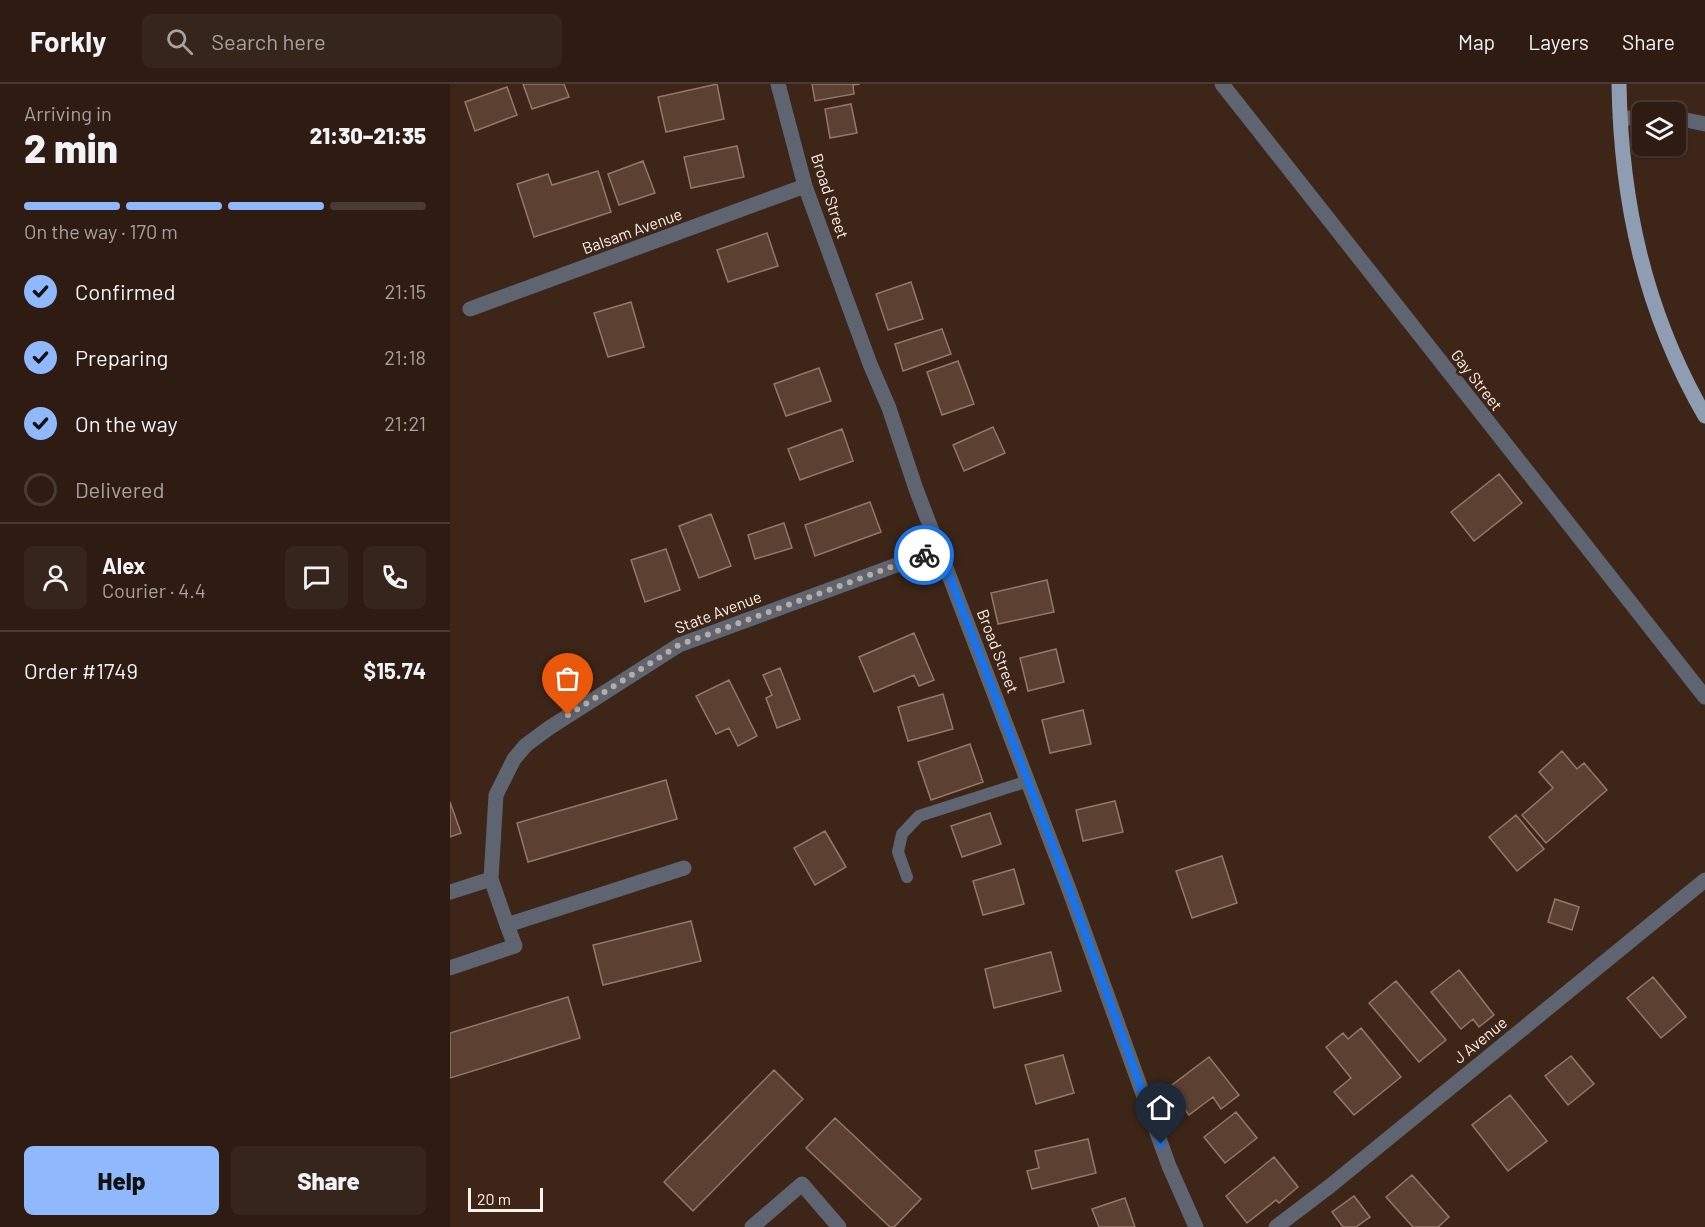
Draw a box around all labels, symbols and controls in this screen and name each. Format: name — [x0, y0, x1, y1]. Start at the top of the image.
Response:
search box — [142, 14, 562, 68]
text: Forkly — [30, 24, 106, 58]
icon: search — [163, 25, 196, 58]
text: Search here — [211, 28, 326, 54]
text: Map — [1458, 29, 1495, 54]
text: Layers — [1528, 29, 1589, 54]
text: Share — [1622, 29, 1675, 54]
text: Arriving in — [24, 101, 112, 125]
map controls — [1632, 102, 1686, 156]
button: layers — [1632, 102, 1686, 156]
text: 21:30–21:35 — [310, 122, 426, 148]
text: 2 min — [24, 124, 118, 171]
street label: Broad Street — [808, 151, 853, 241]
street label: Balsam Avenue — [579, 204, 684, 257]
text: On the way · 170 m — [24, 219, 178, 243]
icon: check — [24, 275, 57, 308]
text: Confirmed — [75, 278, 175, 304]
text: 21:15 — [385, 279, 426, 303]
icon: check — [24, 341, 57, 374]
text: Preparing — [75, 344, 168, 370]
text: 21:18 — [384, 345, 426, 369]
street label: Gay Street — [1448, 345, 1507, 414]
icon: check — [24, 407, 57, 440]
text: On the way — [75, 410, 178, 436]
text: 21:21 — [384, 411, 426, 435]
text: Delivered — [75, 476, 164, 502]
courier — [894, 525, 954, 585]
icon: bike — [908, 539, 941, 572]
button: person — [24, 546, 87, 609]
button: chat — [285, 546, 348, 609]
button: phone — [363, 546, 426, 609]
text: Alex — [102, 552, 145, 578]
text: Courier · 4.4 — [102, 578, 206, 602]
street label: State Avenue — [672, 586, 764, 637]
street label: Broad Street — [974, 606, 1023, 695]
pin — [542, 653, 593, 715]
text: Order #1749 — [24, 657, 138, 683]
text: $15.74 — [364, 657, 426, 683]
icon: bag — [551, 662, 584, 695]
street label: J Avenue — [1449, 1012, 1510, 1067]
pin — [1135, 1082, 1186, 1144]
icon: home — [1144, 1091, 1177, 1124]
button: Help — [24, 1146, 219, 1215]
button: Share — [231, 1146, 426, 1215]
scale bar — [468, 1185, 543, 1212]
text: 20 m — [477, 1189, 511, 1208]

